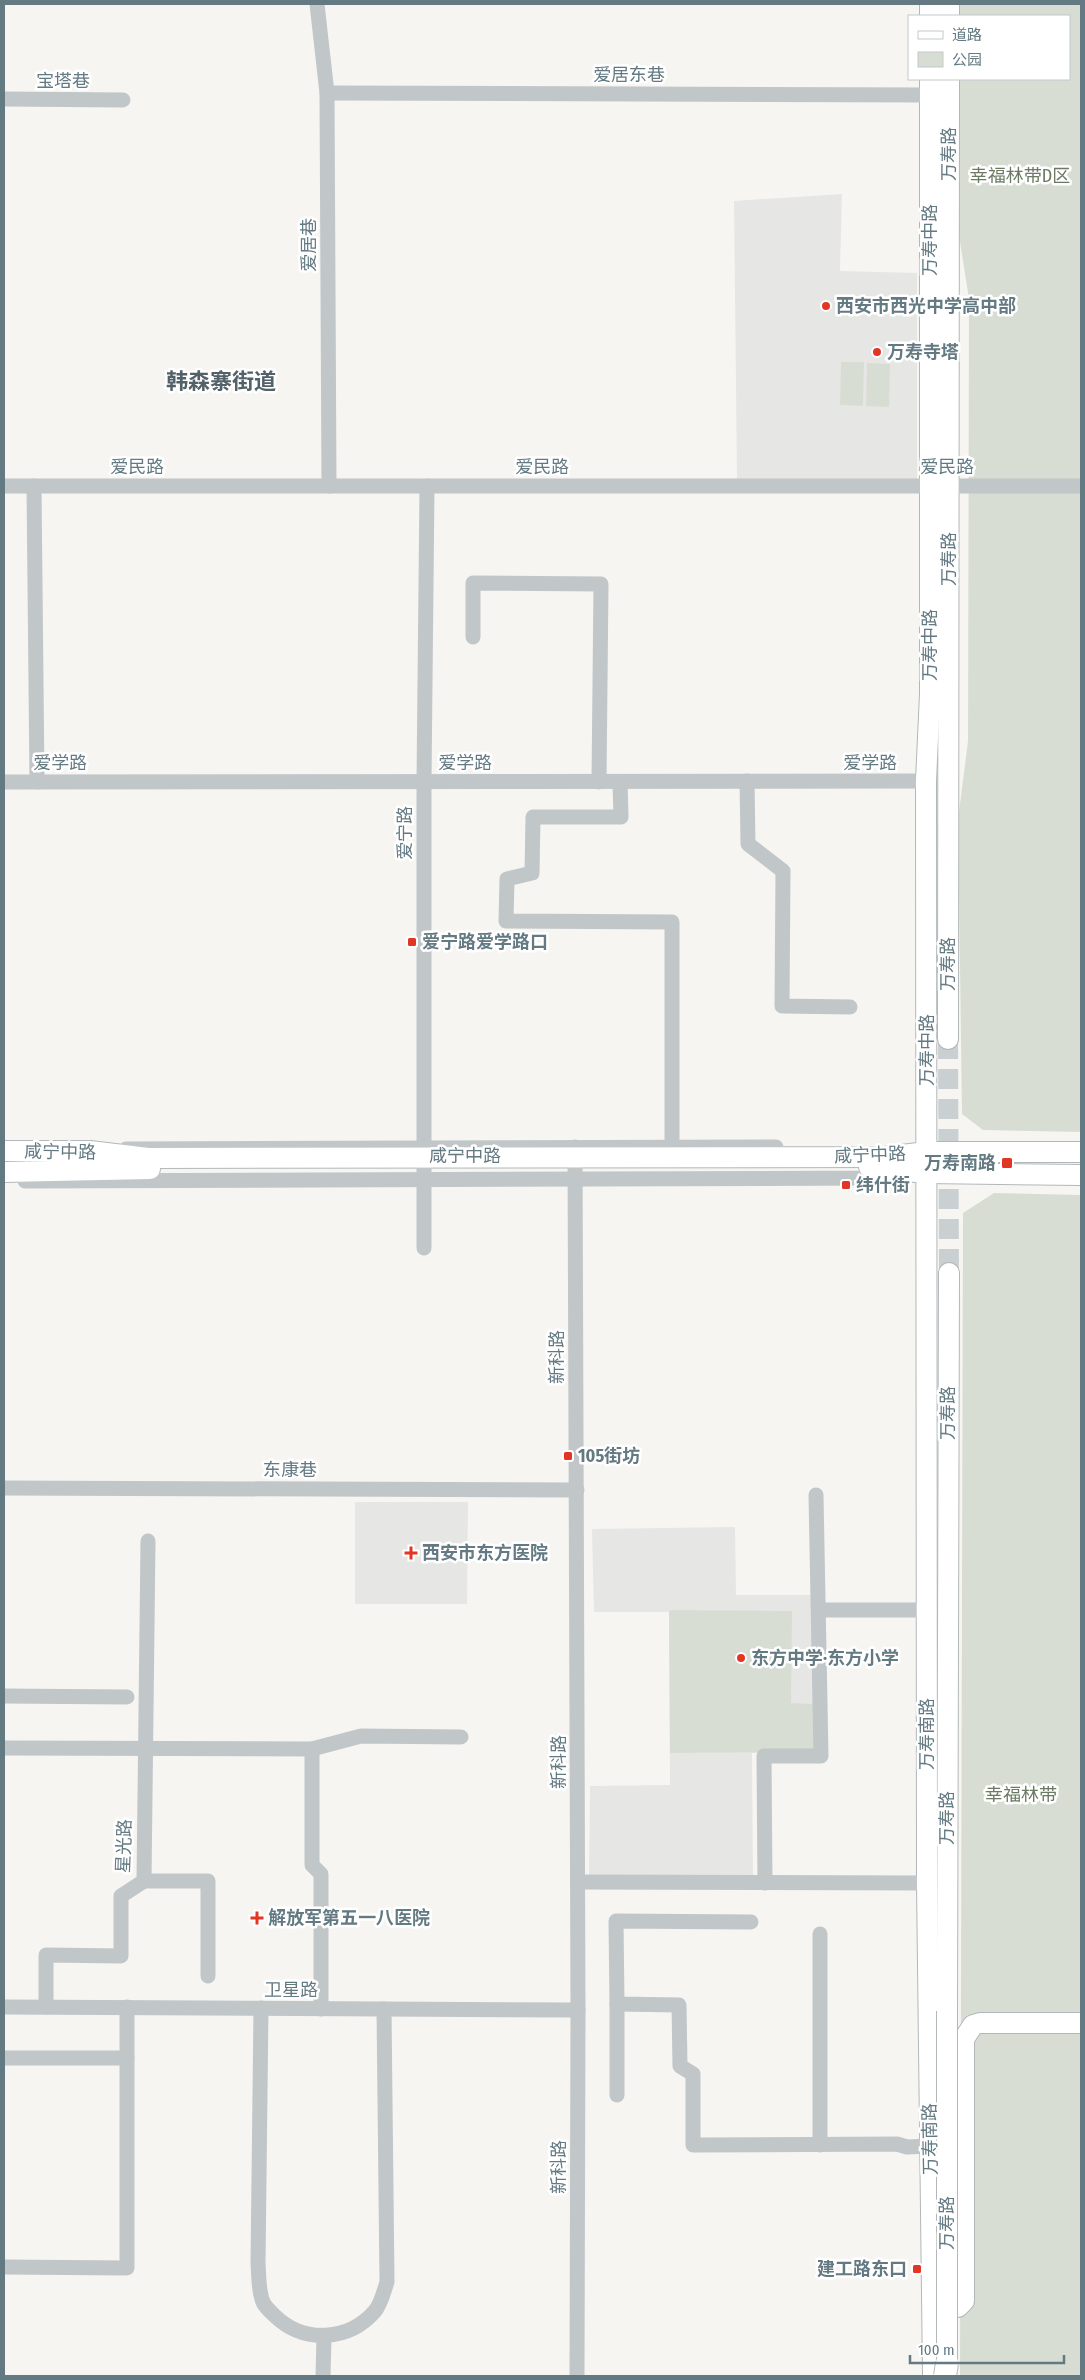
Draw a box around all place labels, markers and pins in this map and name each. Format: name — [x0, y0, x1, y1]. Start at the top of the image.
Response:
place label: 西安市西光中学高中部 — [836, 295, 1016, 317]
marker: 西安市西光中学高中部 — [820, 300, 832, 312]
place label: 万寿寺塔 — [887, 341, 959, 363]
marker: 万寿寺塔 — [871, 346, 883, 358]
place label: 爱宁路爱学路口 — [422, 931, 548, 953]
marker: 爱宁路爱学路口 — [406, 936, 418, 948]
place label: 万寿南路 — [924, 1152, 996, 1174]
marker: 万寿南路 — [1000, 1156, 1014, 1170]
place label: 纬什街 — [856, 1174, 910, 1196]
marker: 纬什街 — [840, 1179, 852, 1191]
place label: 105街坊 — [578, 1445, 640, 1467]
marker: 105街坊 — [562, 1450, 574, 1462]
place label: 西安市东方医院 — [422, 1542, 548, 1564]
marker: 西安市东方医院 — [404, 1546, 418, 1560]
place label: 东方中学·东方小学 — [751, 1647, 899, 1669]
marker: 东方中学·东方小学 — [735, 1652, 747, 1664]
place label: 解放军第五一八医院 — [268, 1907, 430, 1929]
marker: 解放军第五一八医院 — [250, 1911, 264, 1925]
place label: 建工路东口 — [817, 2258, 907, 2280]
marker: 建工路东口 — [911, 2263, 923, 2275]

